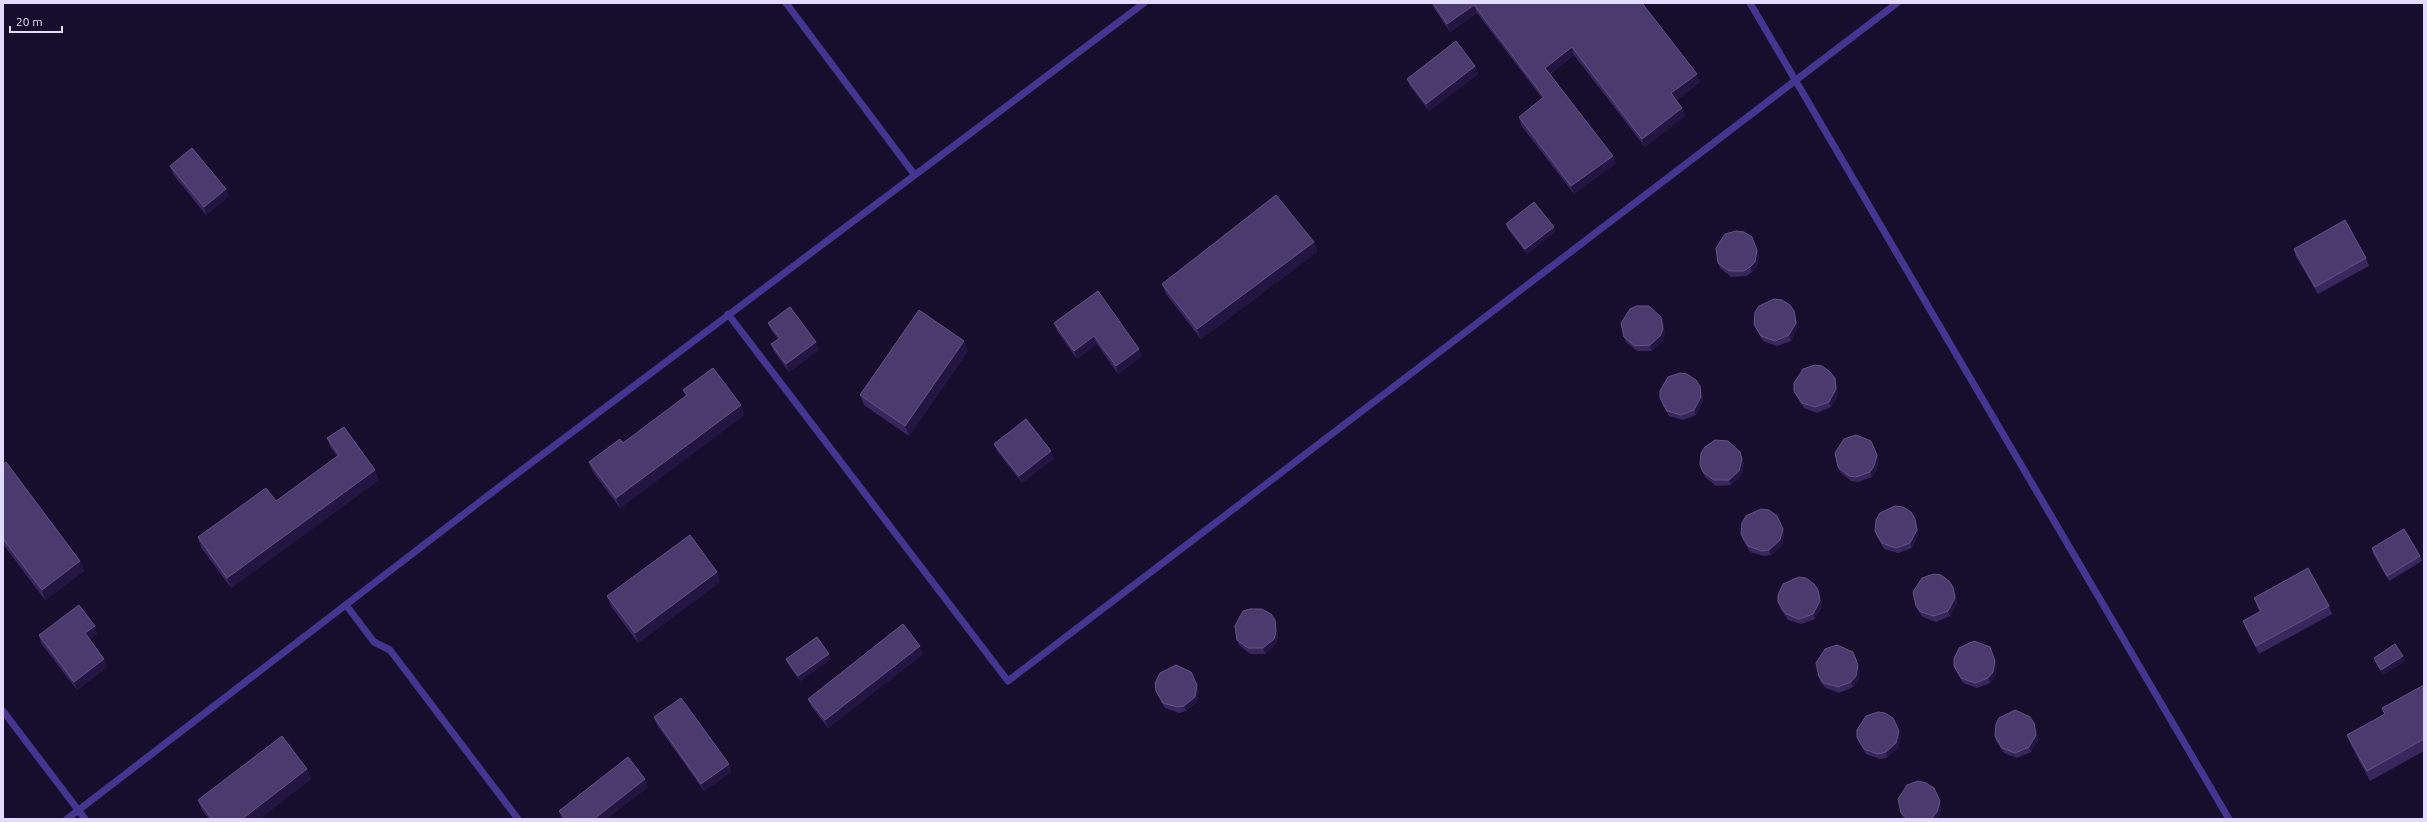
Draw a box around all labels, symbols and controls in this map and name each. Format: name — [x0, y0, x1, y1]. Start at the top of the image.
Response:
scale bar — [10, 8, 62, 34]
text: 20 m — [16, 15, 43, 28]

